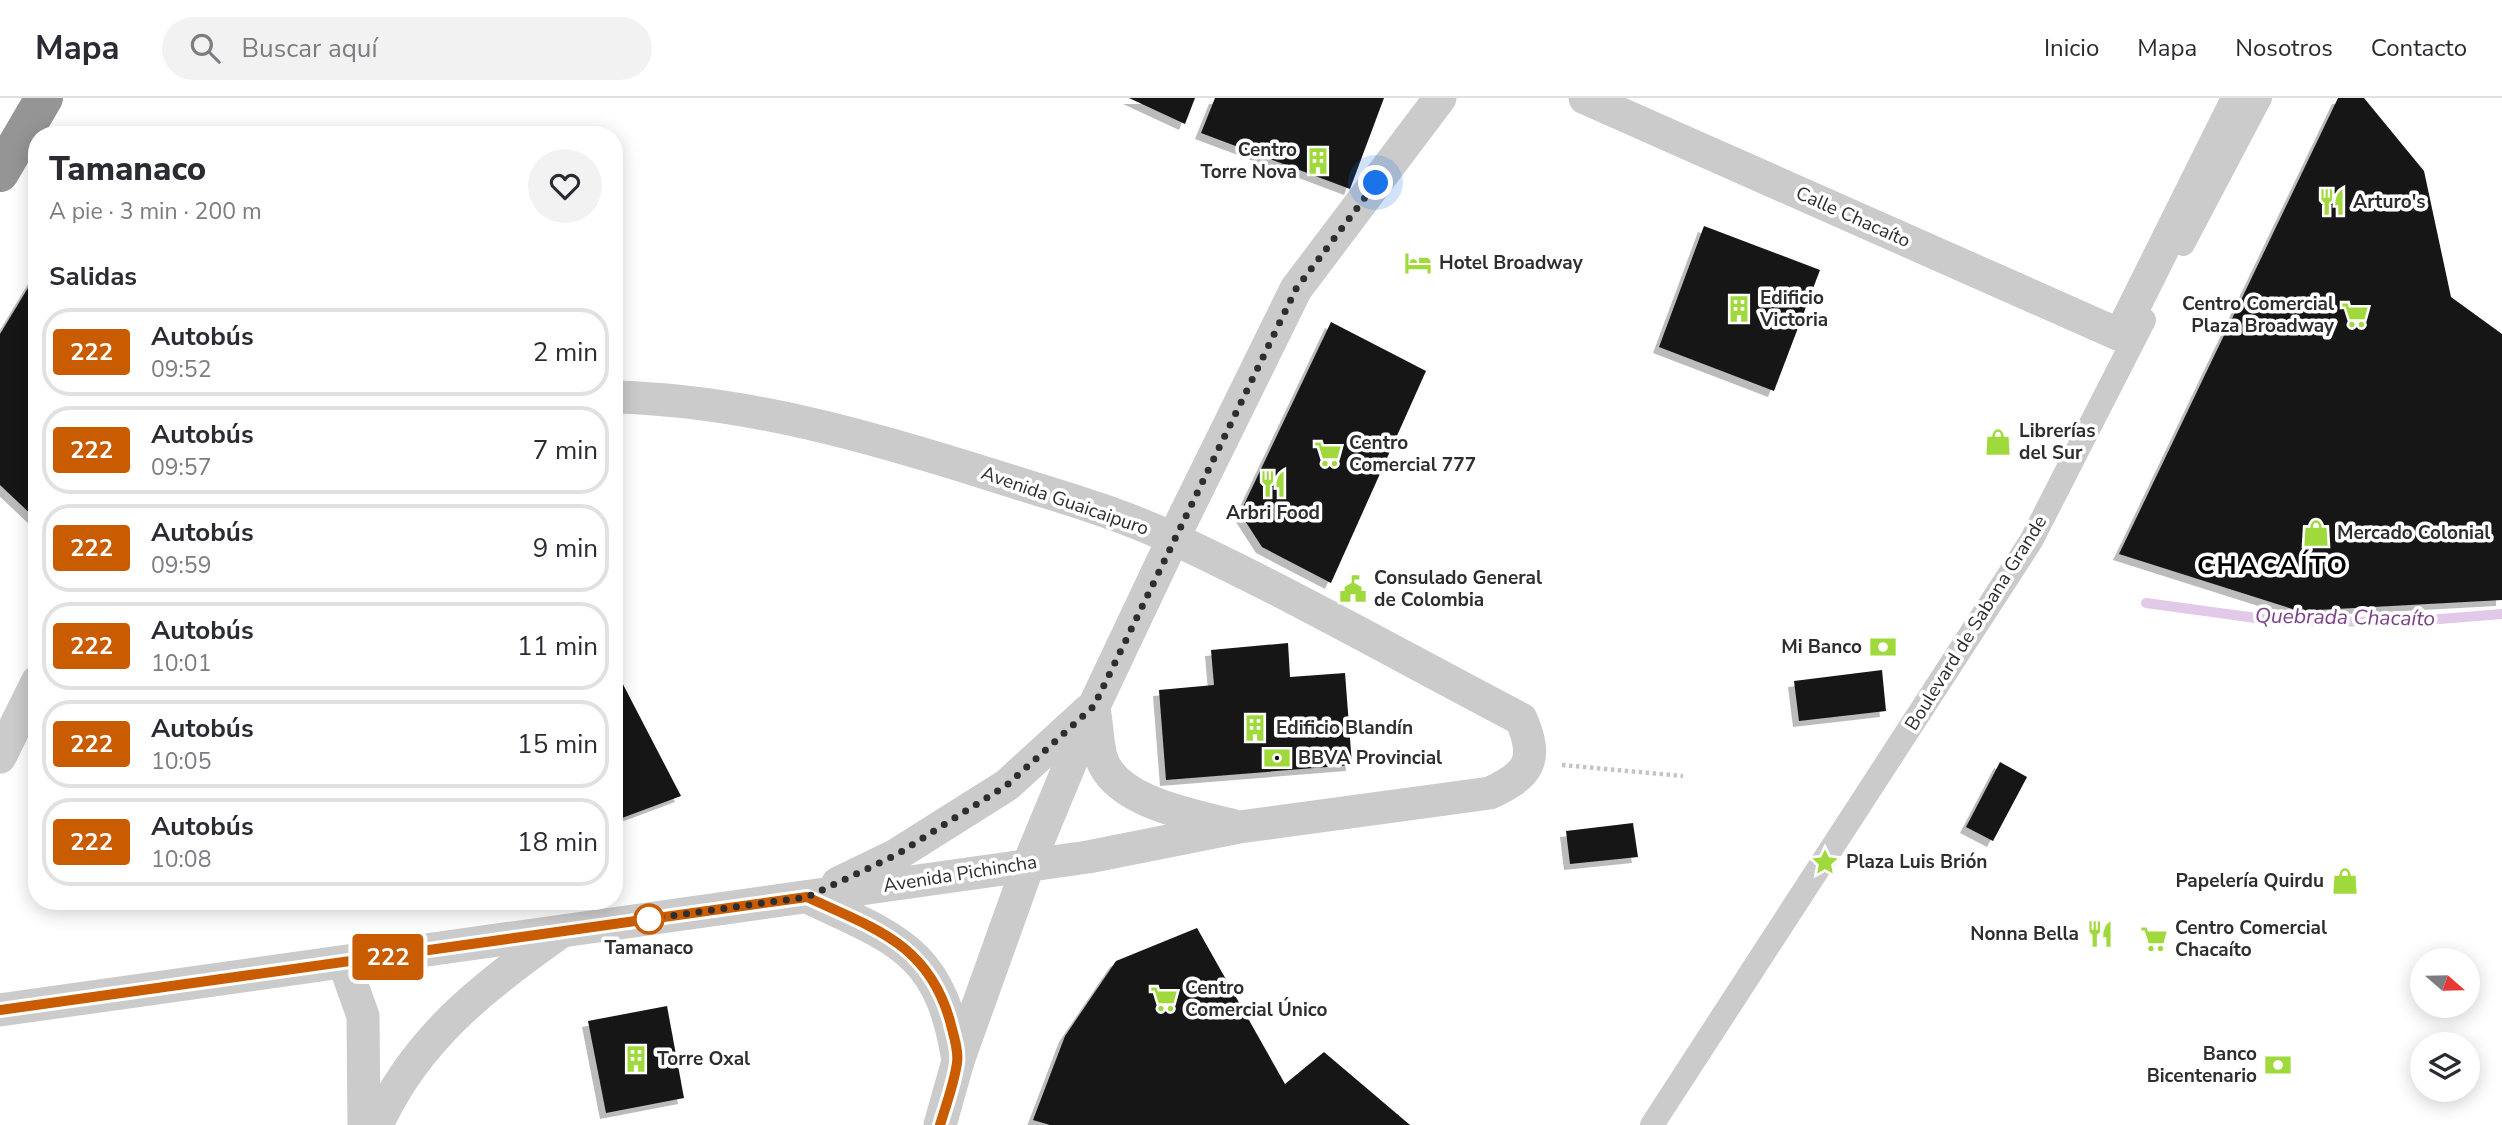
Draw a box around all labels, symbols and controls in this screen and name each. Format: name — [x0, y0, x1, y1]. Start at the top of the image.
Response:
search box — [162, 17, 652, 80]
text: Mapa — [35, 26, 120, 71]
icon: search — [186, 29, 224, 67]
text: Buscar aquí — [242, 31, 377, 66]
text: Inicio — [2044, 32, 2099, 64]
text: Mapa — [2137, 32, 2197, 64]
text: Nosotros — [2235, 32, 2333, 64]
text: Contacto — [2371, 32, 2467, 64]
place label: Centro Torre Nova — [1200, 137, 1297, 185]
building icon: Centro Torre Nova — [1303, 146, 1333, 176]
text: Tamanaco — [49, 147, 206, 192]
button: heart — [528, 149, 602, 223]
your location — [1358, 165, 1393, 200]
street label: Calle Chacaíto — [1792, 180, 1914, 254]
restaurant icon: Arturo's — [2317, 187, 2347, 217]
place label: Arturo's — [2353, 189, 2426, 215]
text: A pie · 3 min · 200 m — [49, 196, 262, 227]
hotel icon: Hotel Broadway — [1403, 248, 1433, 278]
place label: Hotel Broadway — [1439, 250, 1584, 276]
text: Salidas — [49, 259, 137, 294]
place label: Edificio Victoria — [1759, 285, 1828, 333]
place label: Centro Comercial Plaza Broadway — [2182, 291, 2335, 339]
building icon: Edificio Victoria — [1724, 294, 1754, 324]
supermarket icon: Centro Comercial Plaza Broadway — [2340, 300, 2370, 330]
text: Autobús — [151, 319, 254, 354]
text: 2 min — [533, 335, 598, 370]
text: 222 — [70, 336, 113, 368]
text: 09:52 — [151, 354, 211, 385]
text: Autobús — [151, 417, 254, 452]
place label: Librerías del Sur — [2019, 418, 2095, 466]
shop icon: Librerías del Sur — [1983, 427, 2013, 457]
place label: Centro Comercial 777 — [1349, 430, 1476, 478]
text: 7 min — [533, 433, 598, 468]
text: 222 — [70, 434, 113, 466]
supermarket icon: Centro Comercial 777 — [1313, 439, 1343, 469]
text: 09:57 — [151, 452, 211, 483]
street label: Avenida Guaicaipuro — [978, 460, 1152, 542]
restaurant icon: Arbri Food — [1258, 469, 1288, 499]
place label: Arbri Food — [1226, 500, 1320, 526]
street label: Boulevard de Sabana Grande — [1899, 510, 2053, 736]
text: Autobús — [151, 515, 254, 550]
shop icon: Mercado Colonial — [2301, 518, 2331, 548]
place label: Mercado Colonial — [2337, 520, 2490, 546]
text: 9 min — [533, 531, 598, 566]
text: 222 — [70, 532, 113, 564]
district label: CHACAÍTO — [2197, 548, 2349, 583]
text: 09:59 — [151, 550, 211, 581]
place label: Consulado General de Colombia — [1374, 565, 1542, 613]
public building icon: Consulado General de Colombia — [1338, 574, 1368, 604]
water label: Quebrada Chacaíto — [2255, 601, 2435, 633]
text: Autobús — [151, 613, 254, 648]
text: 11 min — [517, 629, 598, 664]
text: 222 — [70, 630, 113, 662]
bank icon: Mi Banco — [1868, 632, 1898, 662]
place label: Mi Banco — [1781, 634, 1862, 660]
text: 10:01 — [151, 648, 211, 679]
text: Autobús — [151, 711, 254, 746]
building icon: Edificio Blandín — [1240, 713, 1270, 743]
place label: Edificio Blandín — [1276, 715, 1413, 741]
text: 15 min — [517, 727, 598, 762]
text: 222 — [70, 728, 113, 760]
bank icon: BBVA Provincial — [1262, 743, 1292, 773]
place label: BBVA Provincial — [1298, 745, 1442, 771]
text: 10:05 — [151, 746, 211, 777]
text: Autobús — [151, 809, 254, 844]
text: 18 min — [517, 825, 598, 860]
text: 222 — [70, 826, 113, 858]
text: 10:08 — [151, 844, 211, 875]
place icon: Plaza Luis Brión — [1810, 847, 1840, 877]
street label: Avenida Pichincha — [881, 849, 1039, 899]
place label: Plaza Luis Brión — [1846, 849, 1987, 875]
shop icon: Papelería Quirdu — [2330, 866, 2360, 896]
place label: Papelería Quirdu — [2175, 868, 2324, 894]
marker: Tamanaco — [634, 904, 664, 934]
place label: Centro Comercial Chacaíto — [2175, 915, 2327, 963]
restaurant icon: Nonna Bella — [2085, 919, 2115, 949]
place label: Nonna Bella — [1970, 921, 2079, 947]
supermarket icon: Centro Comercial Chacaíto — [2139, 924, 2169, 954]
line badge: 222 — [348, 934, 428, 980]
place label: Tamanaco — [605, 935, 694, 961]
text: 222 — [366, 941, 410, 973]
north arrow — [2410, 948, 2480, 1018]
map controls — [2410, 948, 2480, 1102]
place label: Centro Comercial Único — [1185, 975, 1328, 1023]
supermarket icon: Centro Comercial Único — [1149, 984, 1179, 1014]
button: layers — [2410, 1032, 2480, 1102]
place label: Banco Bicentenario — [2147, 1041, 2257, 1089]
building icon: Torre Oxal — [621, 1044, 651, 1074]
place label: Torre Oxal — [657, 1046, 750, 1072]
bank icon: Banco Bicentenario — [2263, 1050, 2293, 1080]

